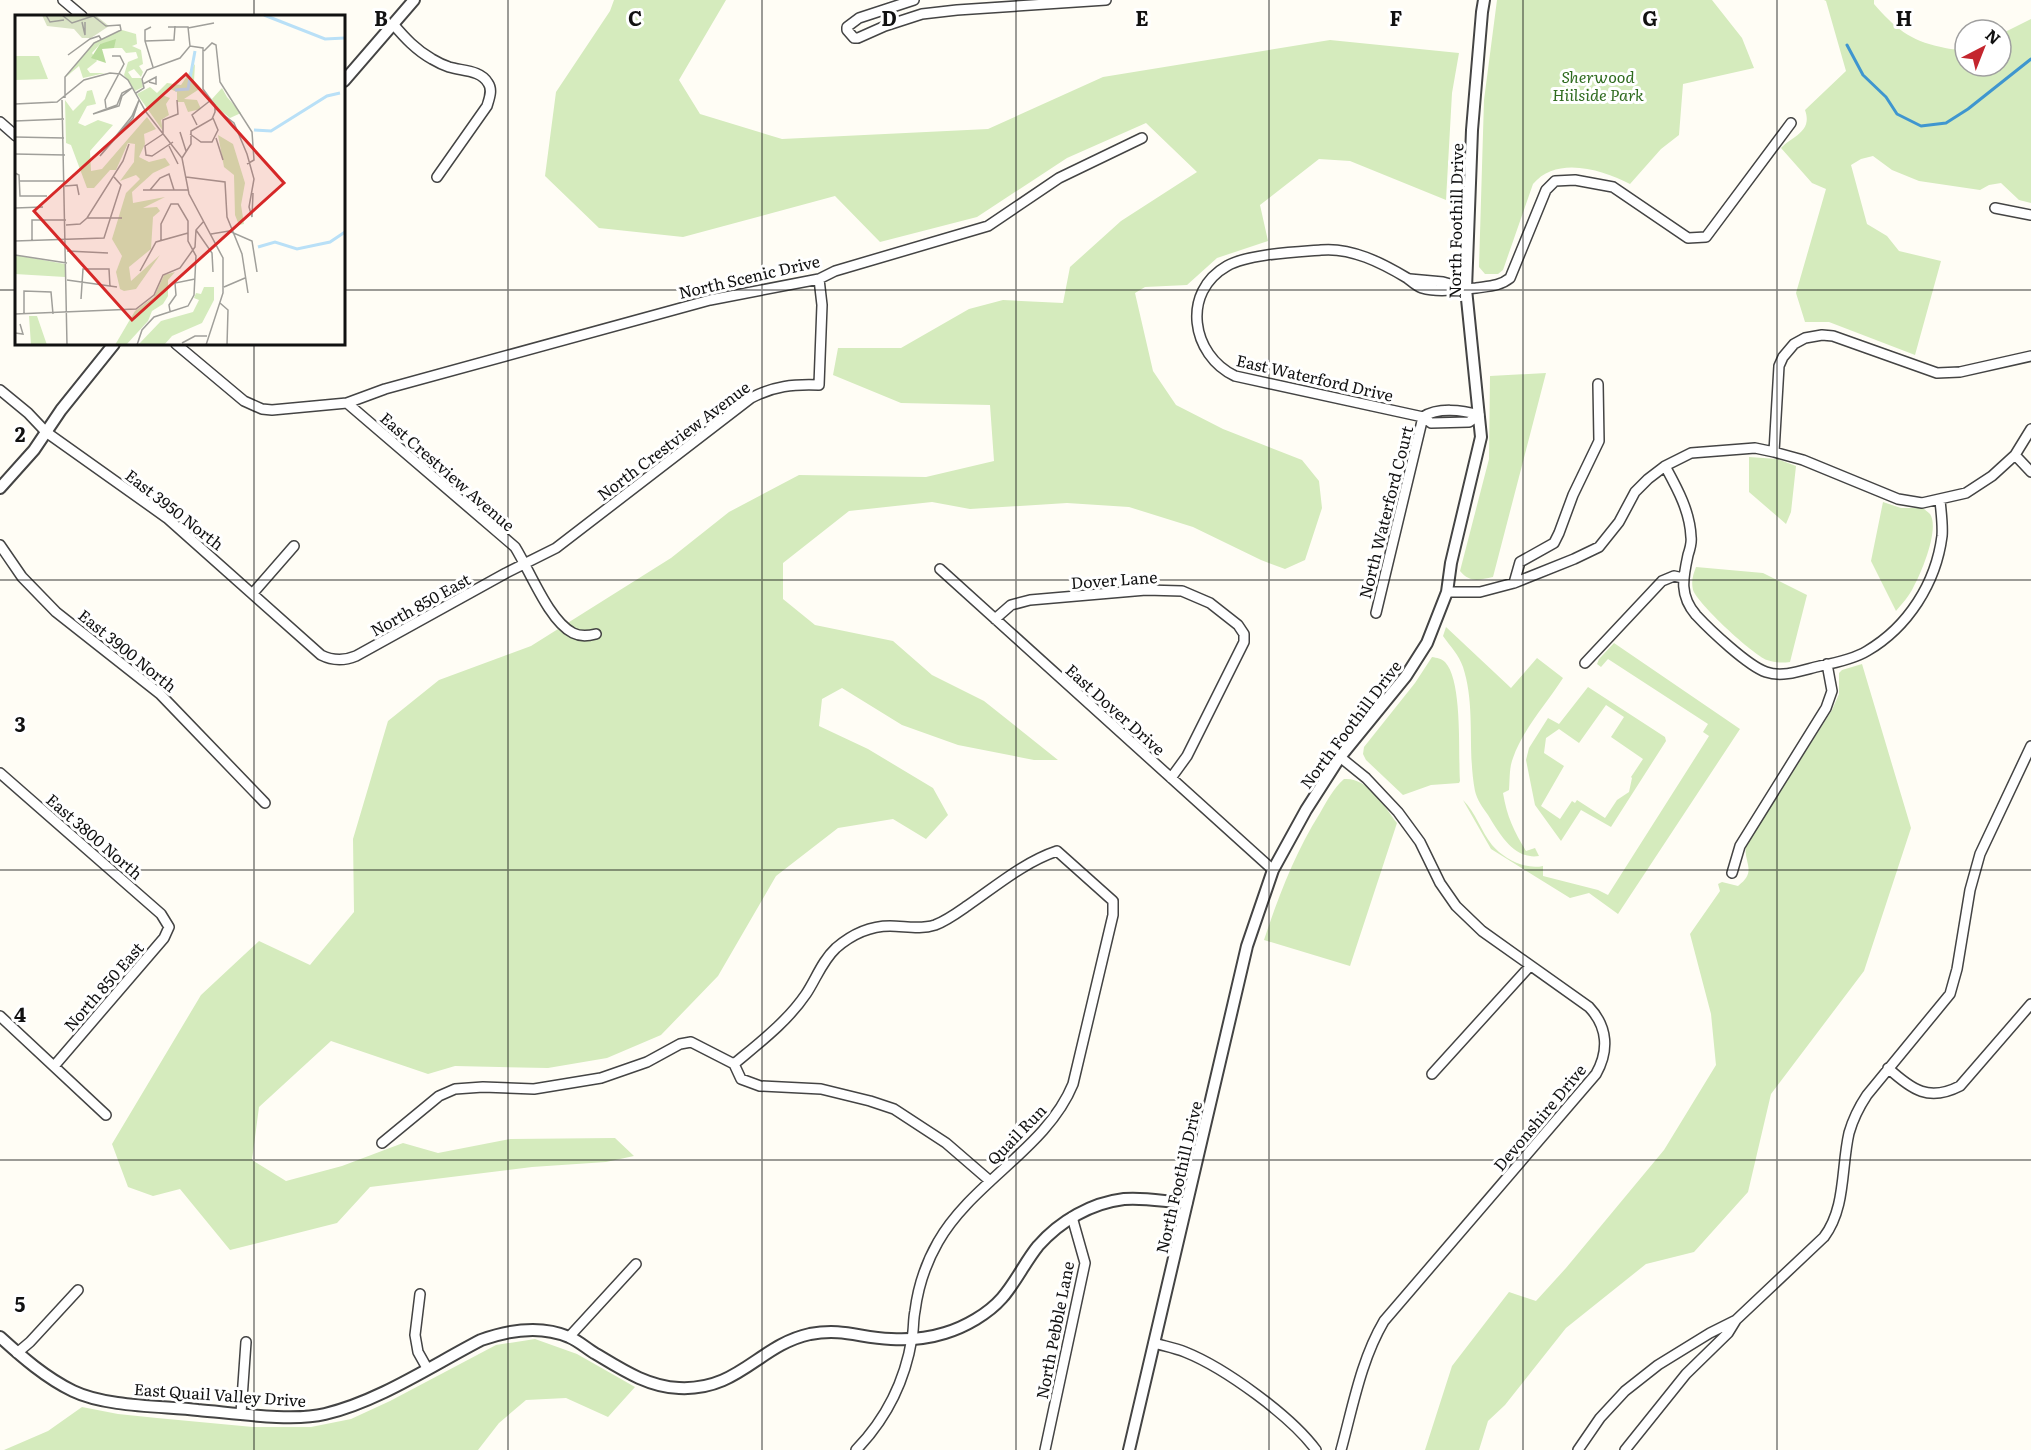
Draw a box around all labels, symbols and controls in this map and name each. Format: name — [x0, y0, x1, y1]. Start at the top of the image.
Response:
text: B — [374, 2, 388, 32]
text: C — [628, 2, 642, 32]
text: D — [881, 2, 897, 32]
text: E — [1135, 2, 1149, 32]
text: F — [1390, 2, 1403, 32]
text: G — [1642, 2, 1658, 32]
text: H — [1896, 2, 1912, 32]
inset map — [15, 15, 345, 345]
north arrow — [1953, 18, 2013, 78]
text: N — [1981, 23, 2007, 50]
park label: Sherwood Hiilside Park — [1552, 64, 1644, 106]
street label: North Foothill Drive — [1442, 143, 1468, 299]
street label: North Scenic Drive — [676, 248, 822, 304]
street label: East Waterford Drive — [1234, 347, 1396, 407]
street label: North Crestview Avenue — [592, 375, 754, 505]
street label: East Crestview Avenue — [375, 406, 521, 536]
text: 2 — [15, 418, 26, 448]
street label: North Waterford Court — [1352, 423, 1418, 601]
street label: East 3950 North — [121, 463, 230, 555]
street label: Dover Lane — [1070, 564, 1158, 594]
street label: North 850 East — [366, 566, 475, 641]
street label: East 3900 North — [74, 603, 183, 698]
street label: North Foothill Drive — [1294, 655, 1406, 793]
street label: East Dover Drive — [1061, 658, 1171, 760]
text: 3 — [14, 708, 26, 738]
street label: East 3800 North — [41, 787, 149, 885]
street label: North 850 East — [57, 936, 149, 1036]
text: 4 — [14, 998, 26, 1028]
street label: Devonshire Drive — [1487, 1058, 1591, 1176]
street label: Quail Run — [981, 1098, 1051, 1170]
street label: North Foothill Drive — [1149, 1098, 1207, 1256]
street label: North Pebble Lane — [1029, 1259, 1079, 1401]
text: 5 — [15, 1288, 26, 1318]
street label: East Quail Valley Drive — [133, 1376, 307, 1412]

